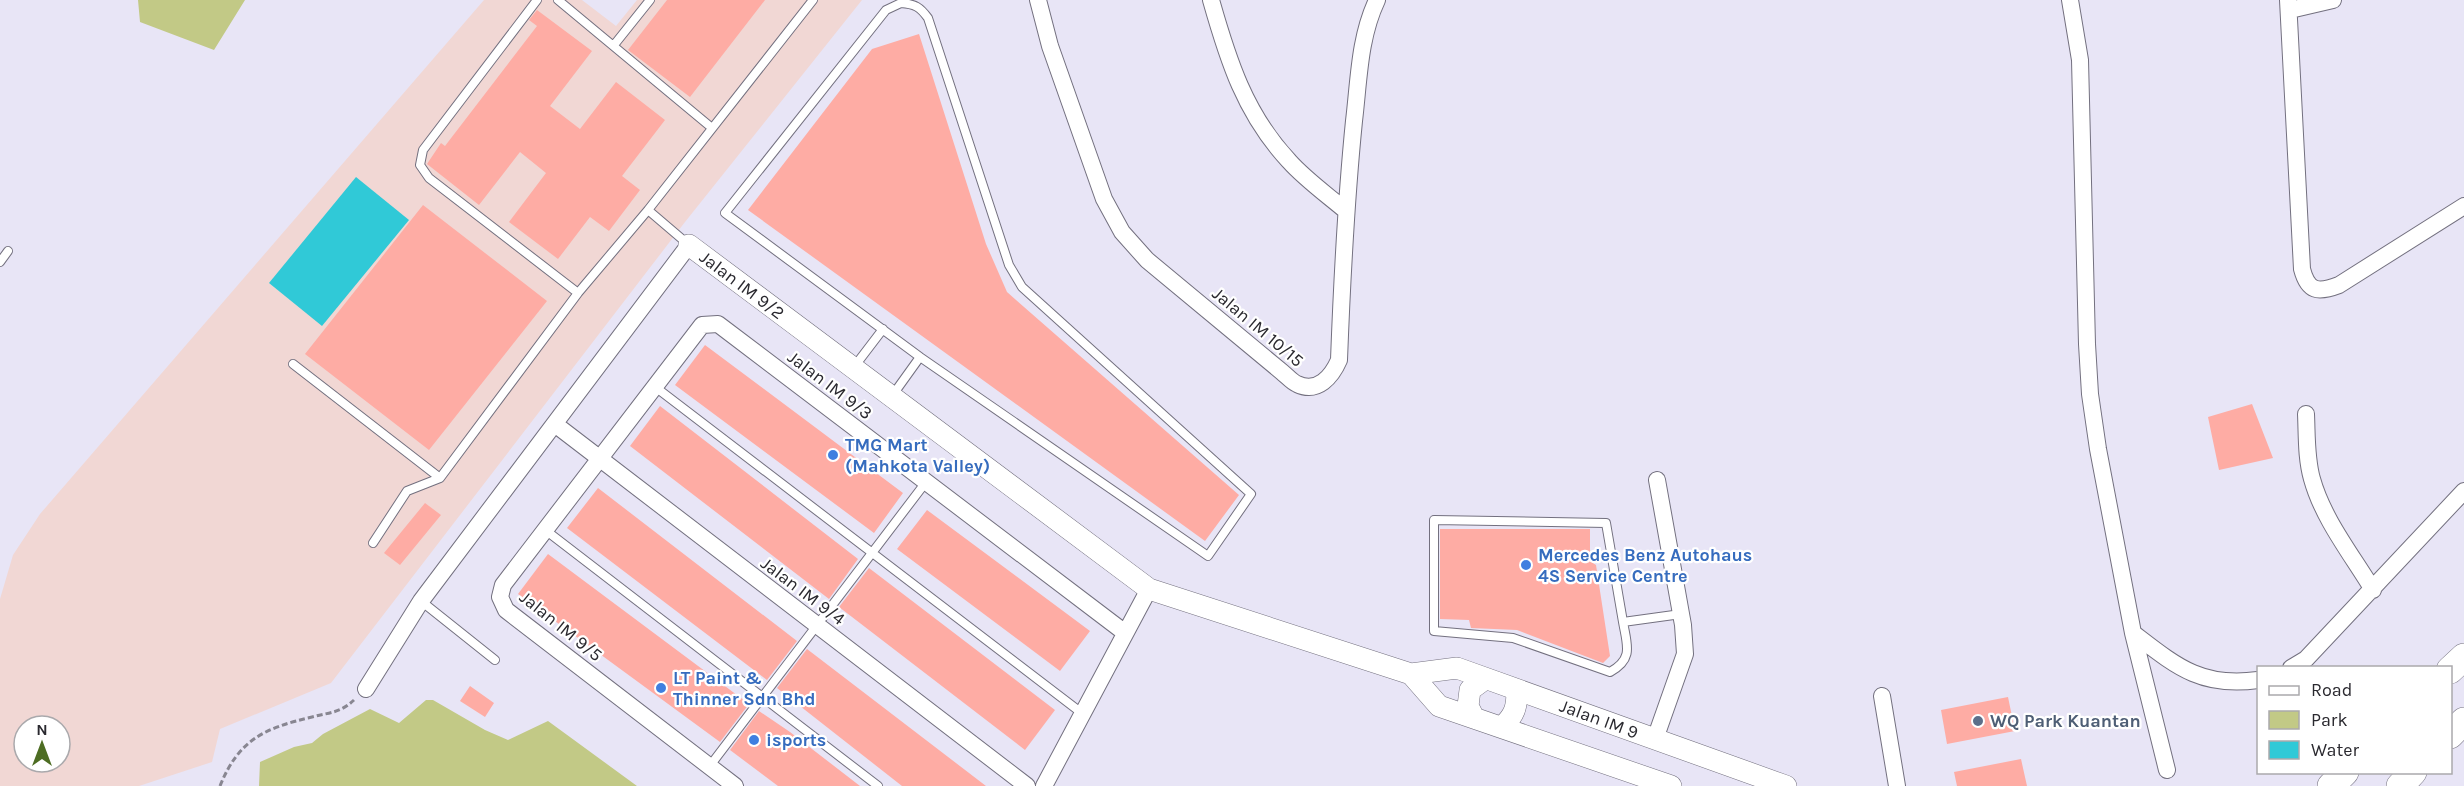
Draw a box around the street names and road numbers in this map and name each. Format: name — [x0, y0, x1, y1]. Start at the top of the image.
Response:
street label: Jalan IM 9/2 — [695, 246, 789, 324]
street label: Jalan IM 10/15 — [1208, 282, 1308, 372]
street label: Jalan IM 9/3 — [783, 346, 877, 424]
street label: Jalan IM 9/4 — [756, 552, 850, 630]
street label: Jalan IM 9/5 — [515, 586, 607, 666]
street label: Jalan IM 9 — [1557, 695, 1641, 743]

